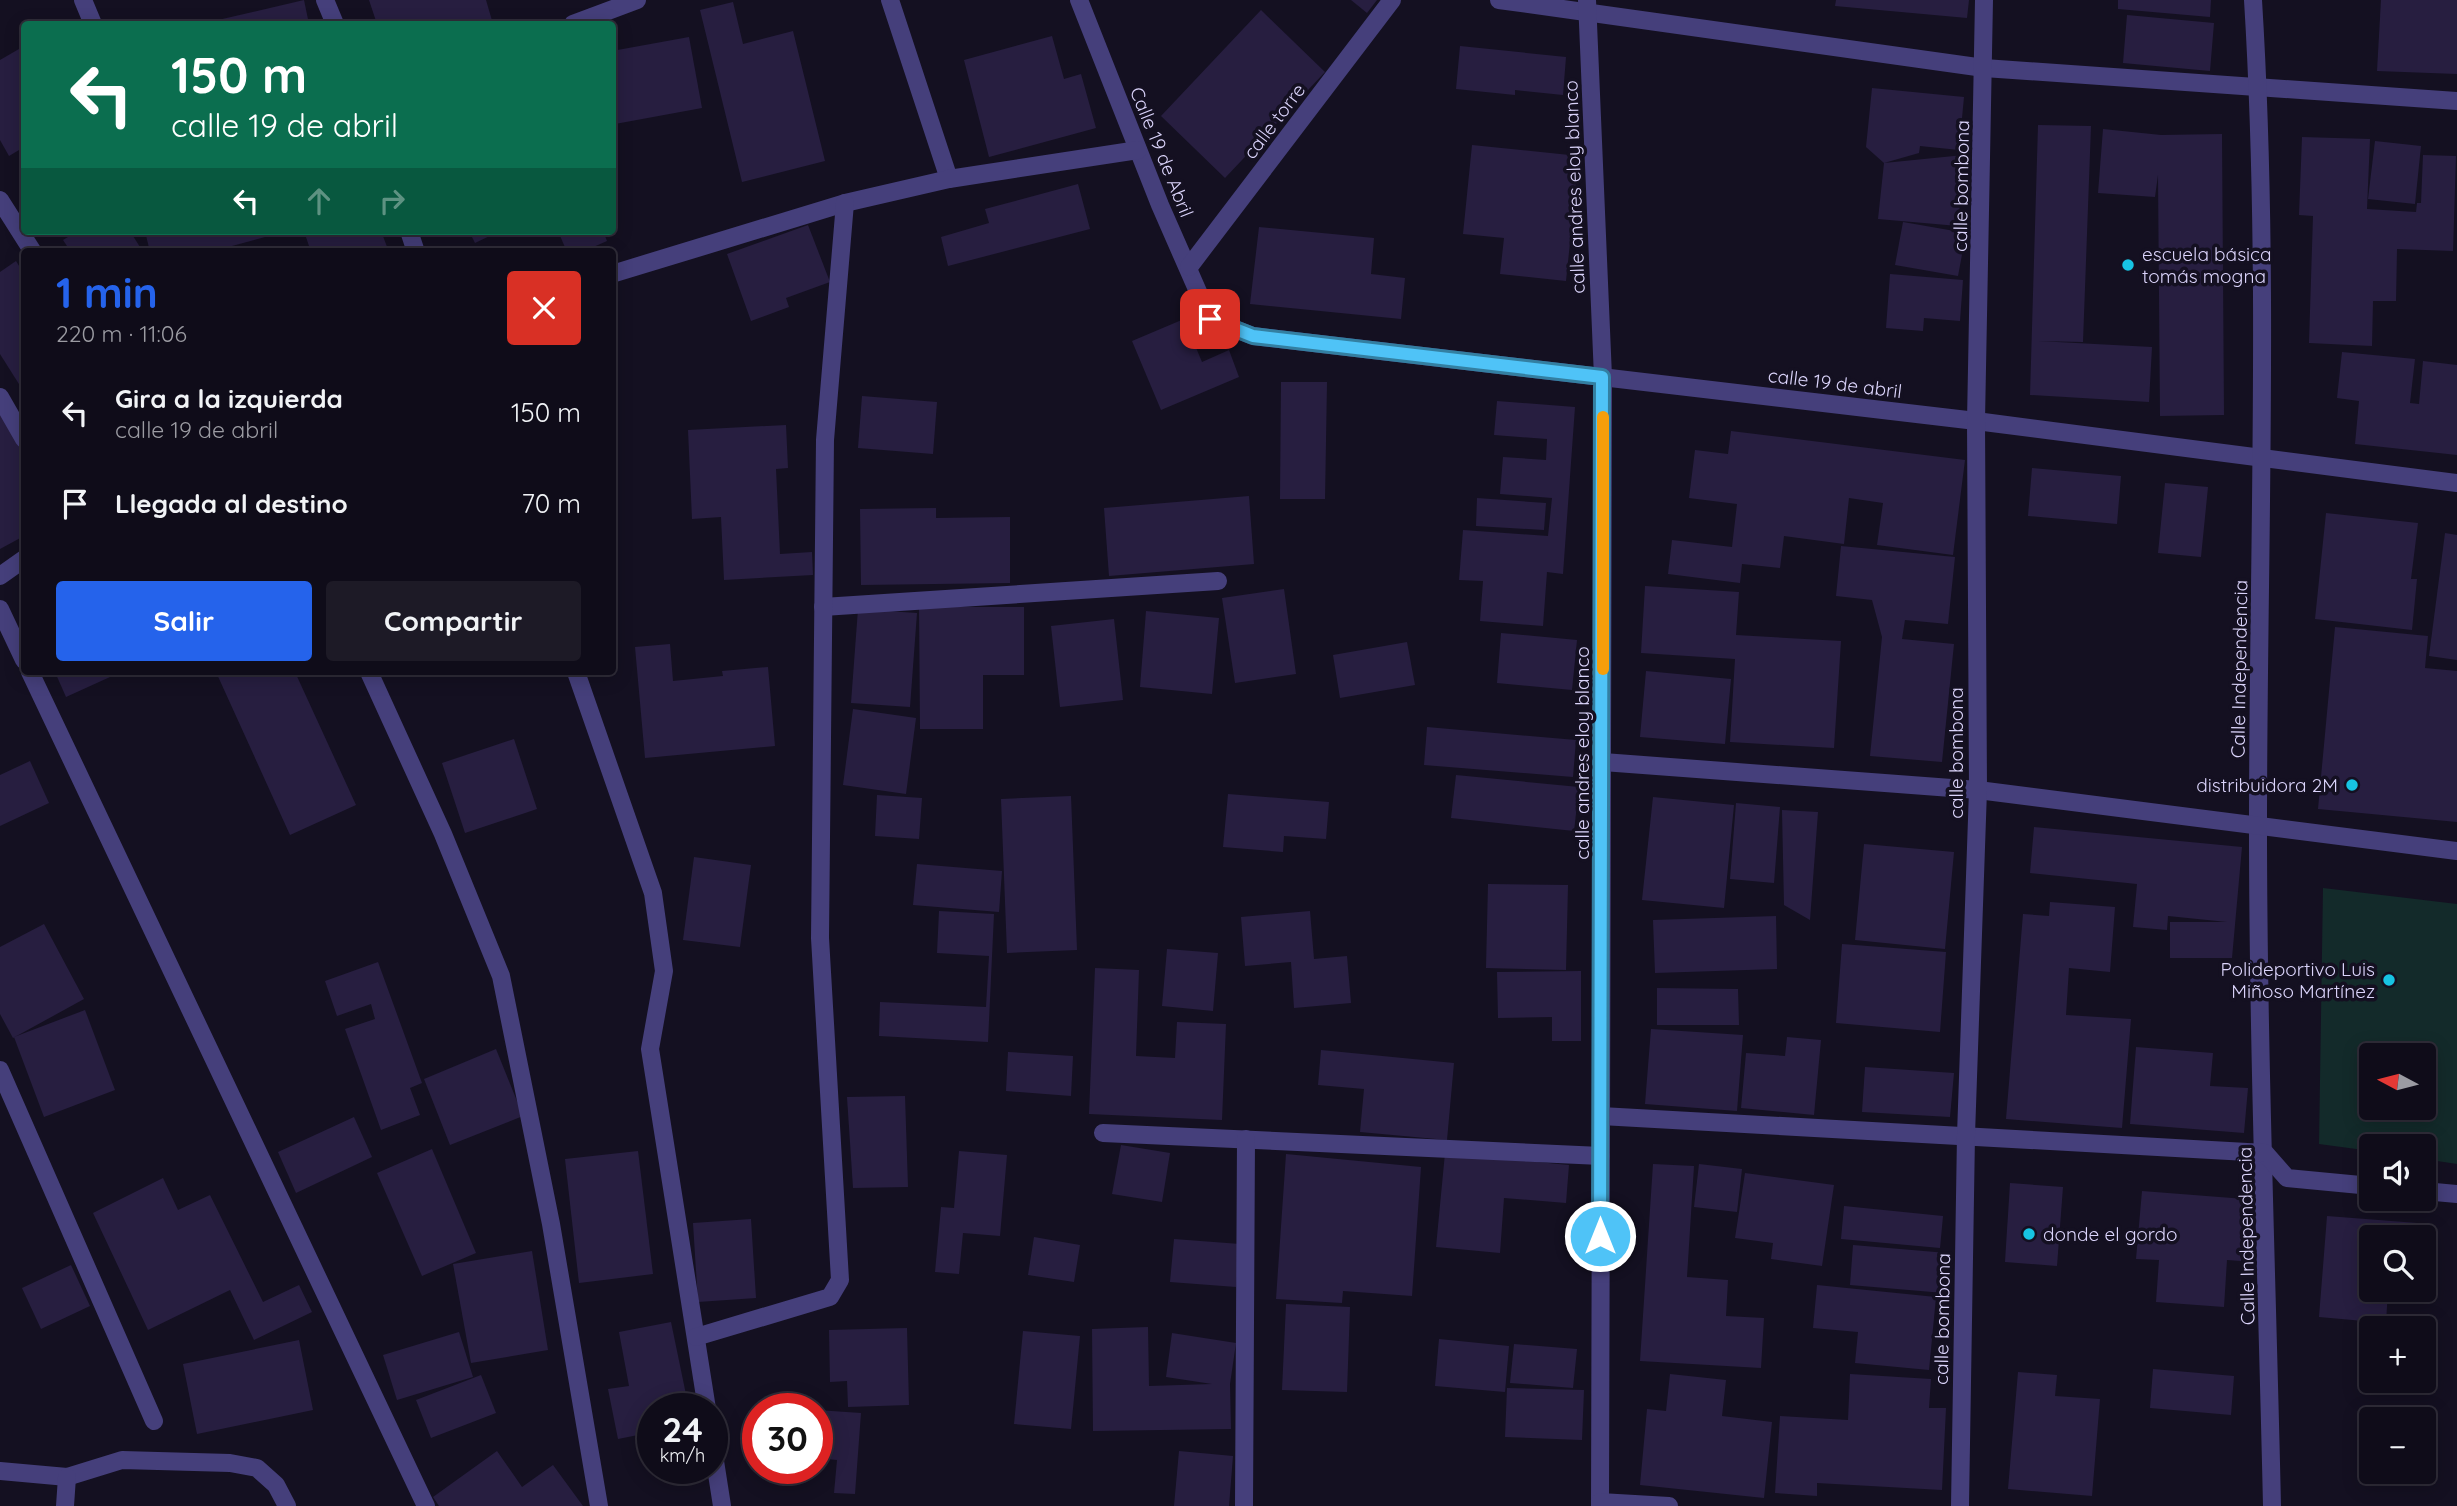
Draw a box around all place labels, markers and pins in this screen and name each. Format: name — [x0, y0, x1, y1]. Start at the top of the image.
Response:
place label: escuela básica tomás mogna — [2142, 242, 2271, 288]
marker: escuela básica tomás mogna — [2120, 257, 2136, 273]
pin — [1180, 289, 1240, 349]
place label: distribuidora 2M — [2196, 773, 2338, 797]
marker: distribuidora 2M — [2344, 777, 2360, 793]
place label: Polideportivo Luis Miñoso Martínez — [2220, 957, 2375, 1003]
marker: Polideportivo Luis Miñoso Martínez — [2381, 972, 2397, 988]
place label: donde el gordo — [2043, 1222, 2178, 1246]
marker: donde el gordo — [2021, 1226, 2037, 1242]

